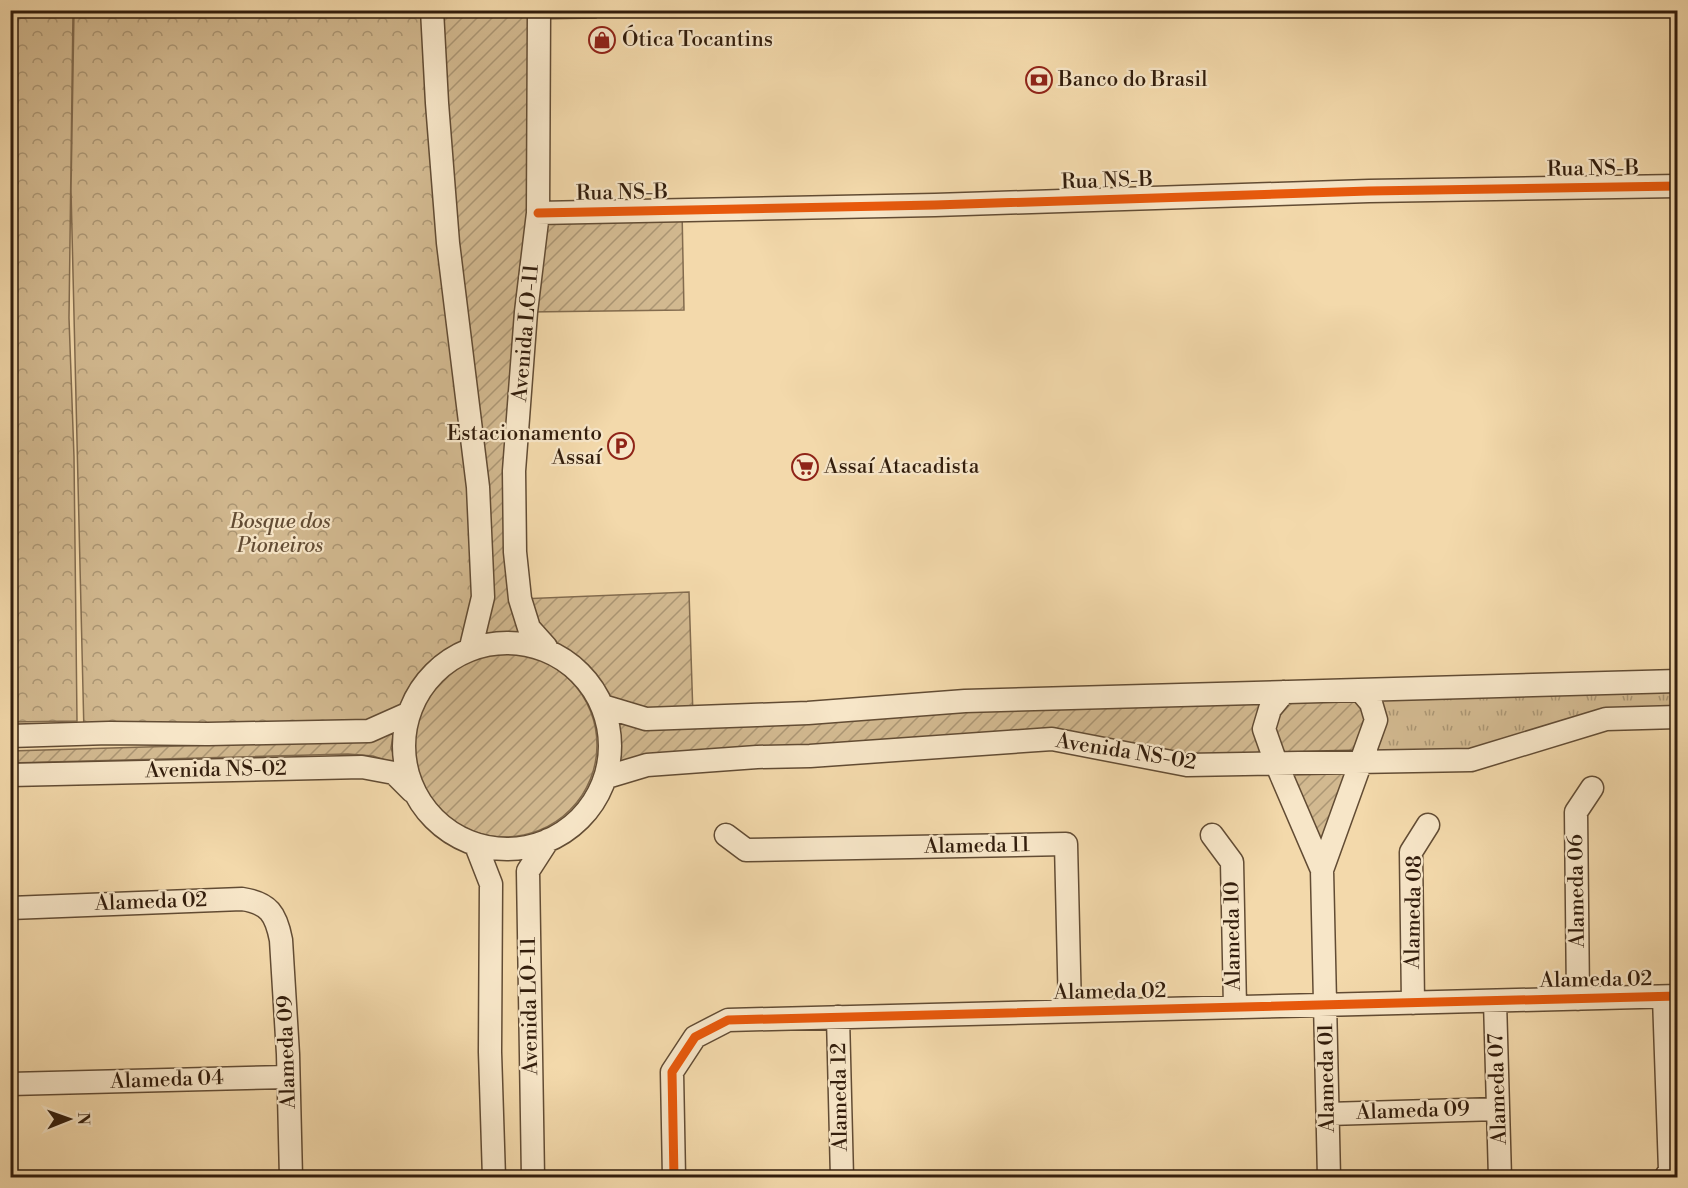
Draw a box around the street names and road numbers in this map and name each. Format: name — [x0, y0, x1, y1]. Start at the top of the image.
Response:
street label: Rua NS-B — [1547, 155, 1639, 183]
street label: Rua NS-B — [1060, 166, 1154, 196]
street label: Rua NS-B — [576, 179, 668, 207]
street label: Avenida LO-11 — [507, 263, 545, 404]
street label: Avenida NS-02 — [1053, 728, 1198, 776]
street label: Avenida NS-02 — [144, 756, 287, 784]
street label: Alameda 11 — [923, 832, 1030, 860]
street label: Alameda 06 — [1563, 834, 1591, 949]
street label: Alameda 08 — [1400, 855, 1428, 970]
street label: Alameda 10 — [1219, 881, 1247, 992]
street label: Alameda 02 — [93, 887, 208, 917]
street label: Avenida LO-11 — [516, 937, 544, 1076]
street label: Alameda 02 — [1538, 966, 1653, 994]
street label: Alameda 02 — [1052, 978, 1167, 1006]
street label: Alameda 09 — [272, 995, 302, 1110]
street label: Alameda 01 — [1313, 1023, 1341, 1134]
street label: Alameda 07 — [1483, 1032, 1513, 1146]
street label: Alameda 12 — [826, 1042, 854, 1153]
street label: Alameda 04 — [109, 1065, 224, 1095]
street label: Alameda 09 — [1355, 1096, 1470, 1126]

